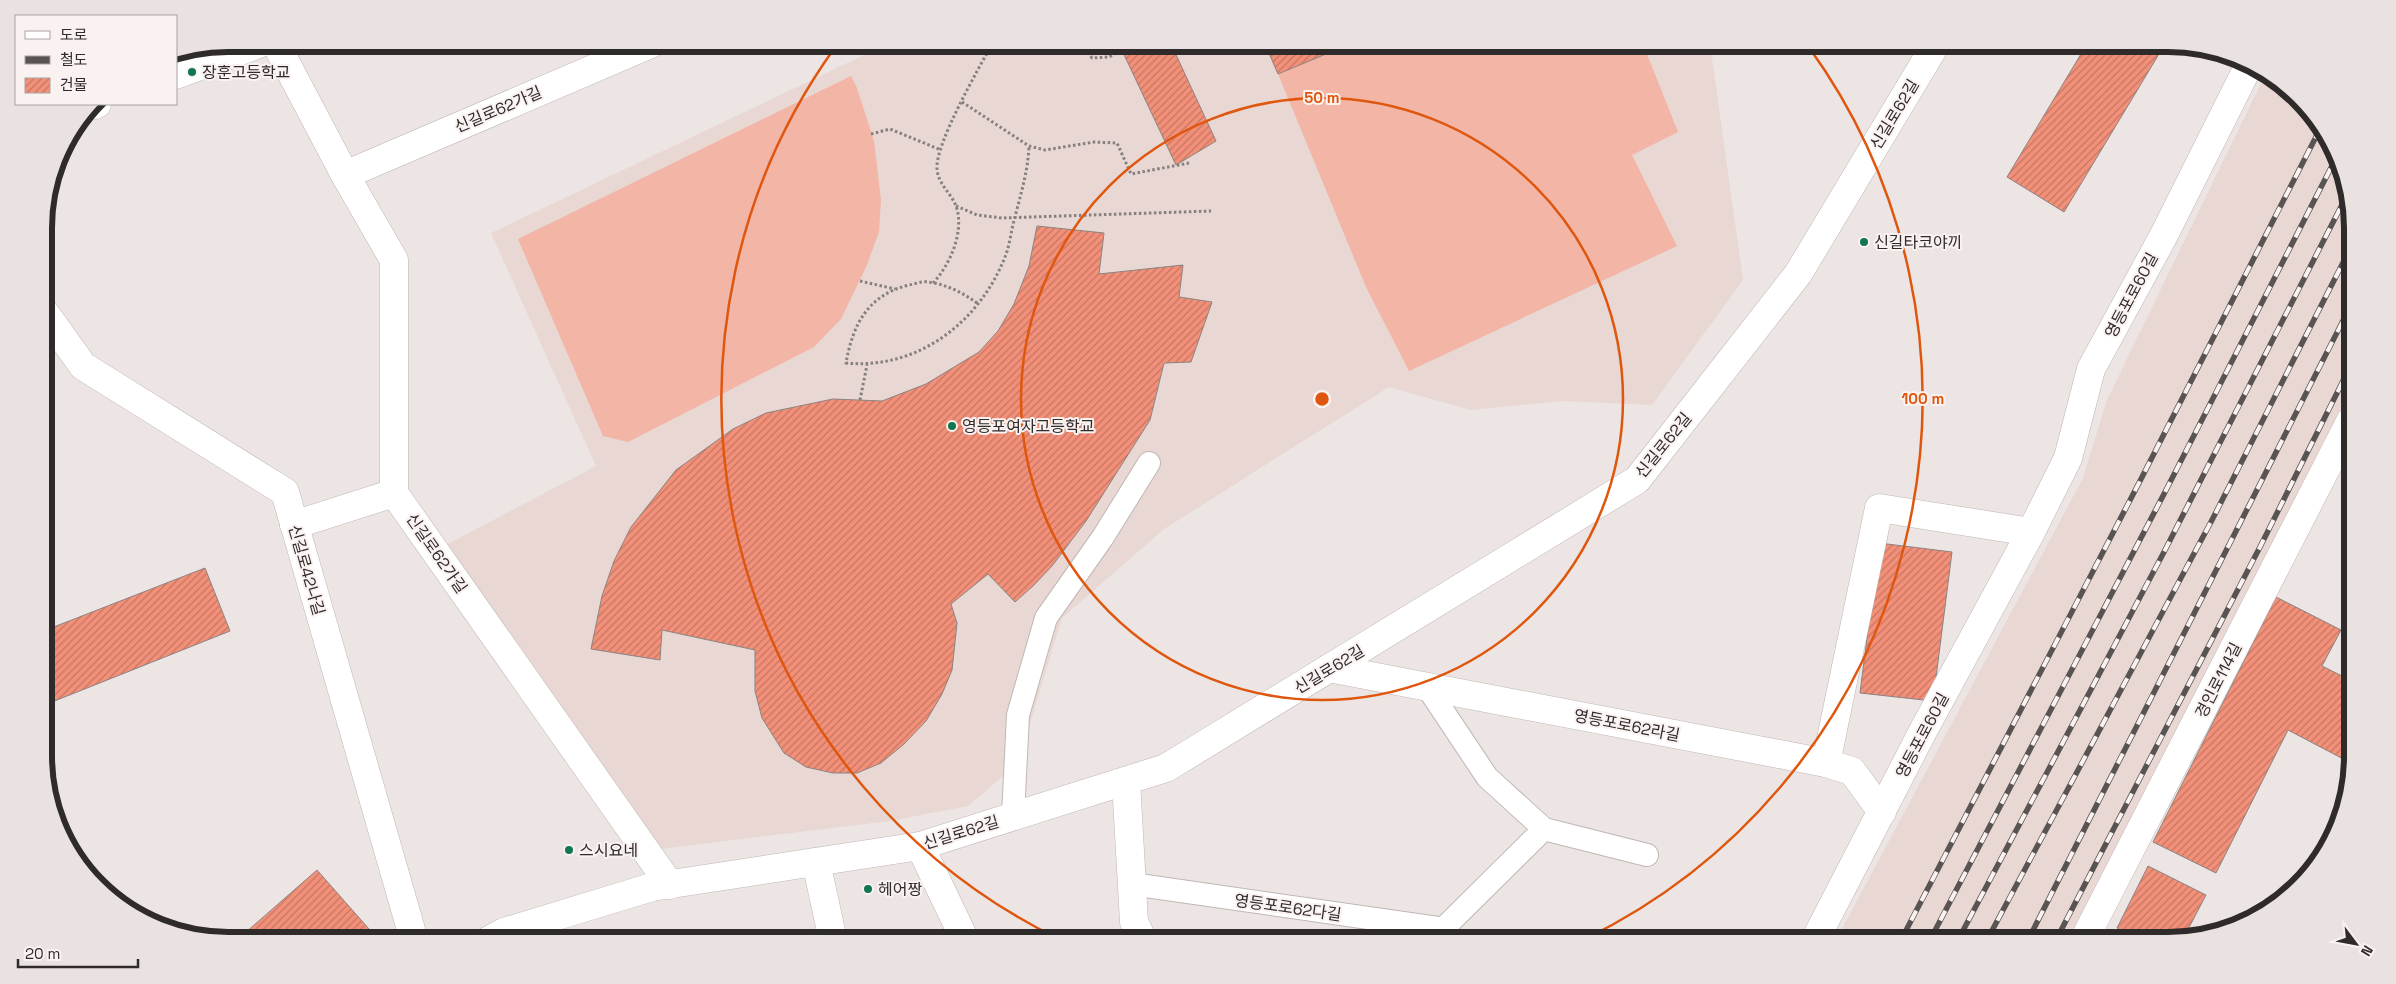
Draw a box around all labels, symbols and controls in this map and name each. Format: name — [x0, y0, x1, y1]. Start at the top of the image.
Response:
legend — [15, 15, 178, 105]
text: 도로 — [60, 25, 88, 44]
text: 철도 — [60, 50, 88, 69]
place label: 장훈고등학교 — [202, 62, 290, 83]
marker: 장훈고등학교 — [186, 66, 198, 78]
text: 건물 — [60, 75, 88, 94]
street label: 신길로62길 — [1865, 75, 1924, 153]
street label: 신길로62가길 — [451, 82, 545, 137]
text: 50 m — [1304, 88, 1340, 107]
place label: 신길타코야끼 — [1874, 232, 1962, 253]
marker: 신길타코야끼 — [1858, 236, 1870, 248]
street label: 영등포로60길 — [2100, 249, 2163, 342]
text: 100 m — [1902, 389, 1944, 408]
centre of rings — [1313, 390, 1331, 408]
street label: 신길로62길 — [1631, 408, 1696, 482]
place label: 영등포여자고등학교 — [962, 416, 1094, 437]
marker: 영등포여자고등학교 — [946, 420, 958, 432]
street label: 신길로62가길 — [401, 509, 472, 597]
street label: 신길로42나길 — [284, 522, 329, 618]
street label: 경인로114길 — [2190, 639, 2246, 722]
street label: 신길로62길 — [1290, 640, 1368, 699]
street label: 영등포로60길 — [1891, 689, 1954, 782]
street label: 영등포로62라길 — [1572, 705, 1682, 746]
street label: 신길로62길 — [921, 811, 1002, 854]
place label: 스시요네 — [579, 840, 638, 861]
marker: 스시요네 — [563, 844, 575, 856]
place label: 헤어짱 — [878, 879, 922, 900]
marker: 헤어짱 — [862, 883, 874, 895]
street label: 영등포로62다길 — [1233, 890, 1343, 925]
north arrow — [2331, 919, 2381, 969]
scale bar — [18, 936, 138, 968]
text: N — [2357, 942, 2377, 960]
text: 20 m — [25, 944, 60, 963]

